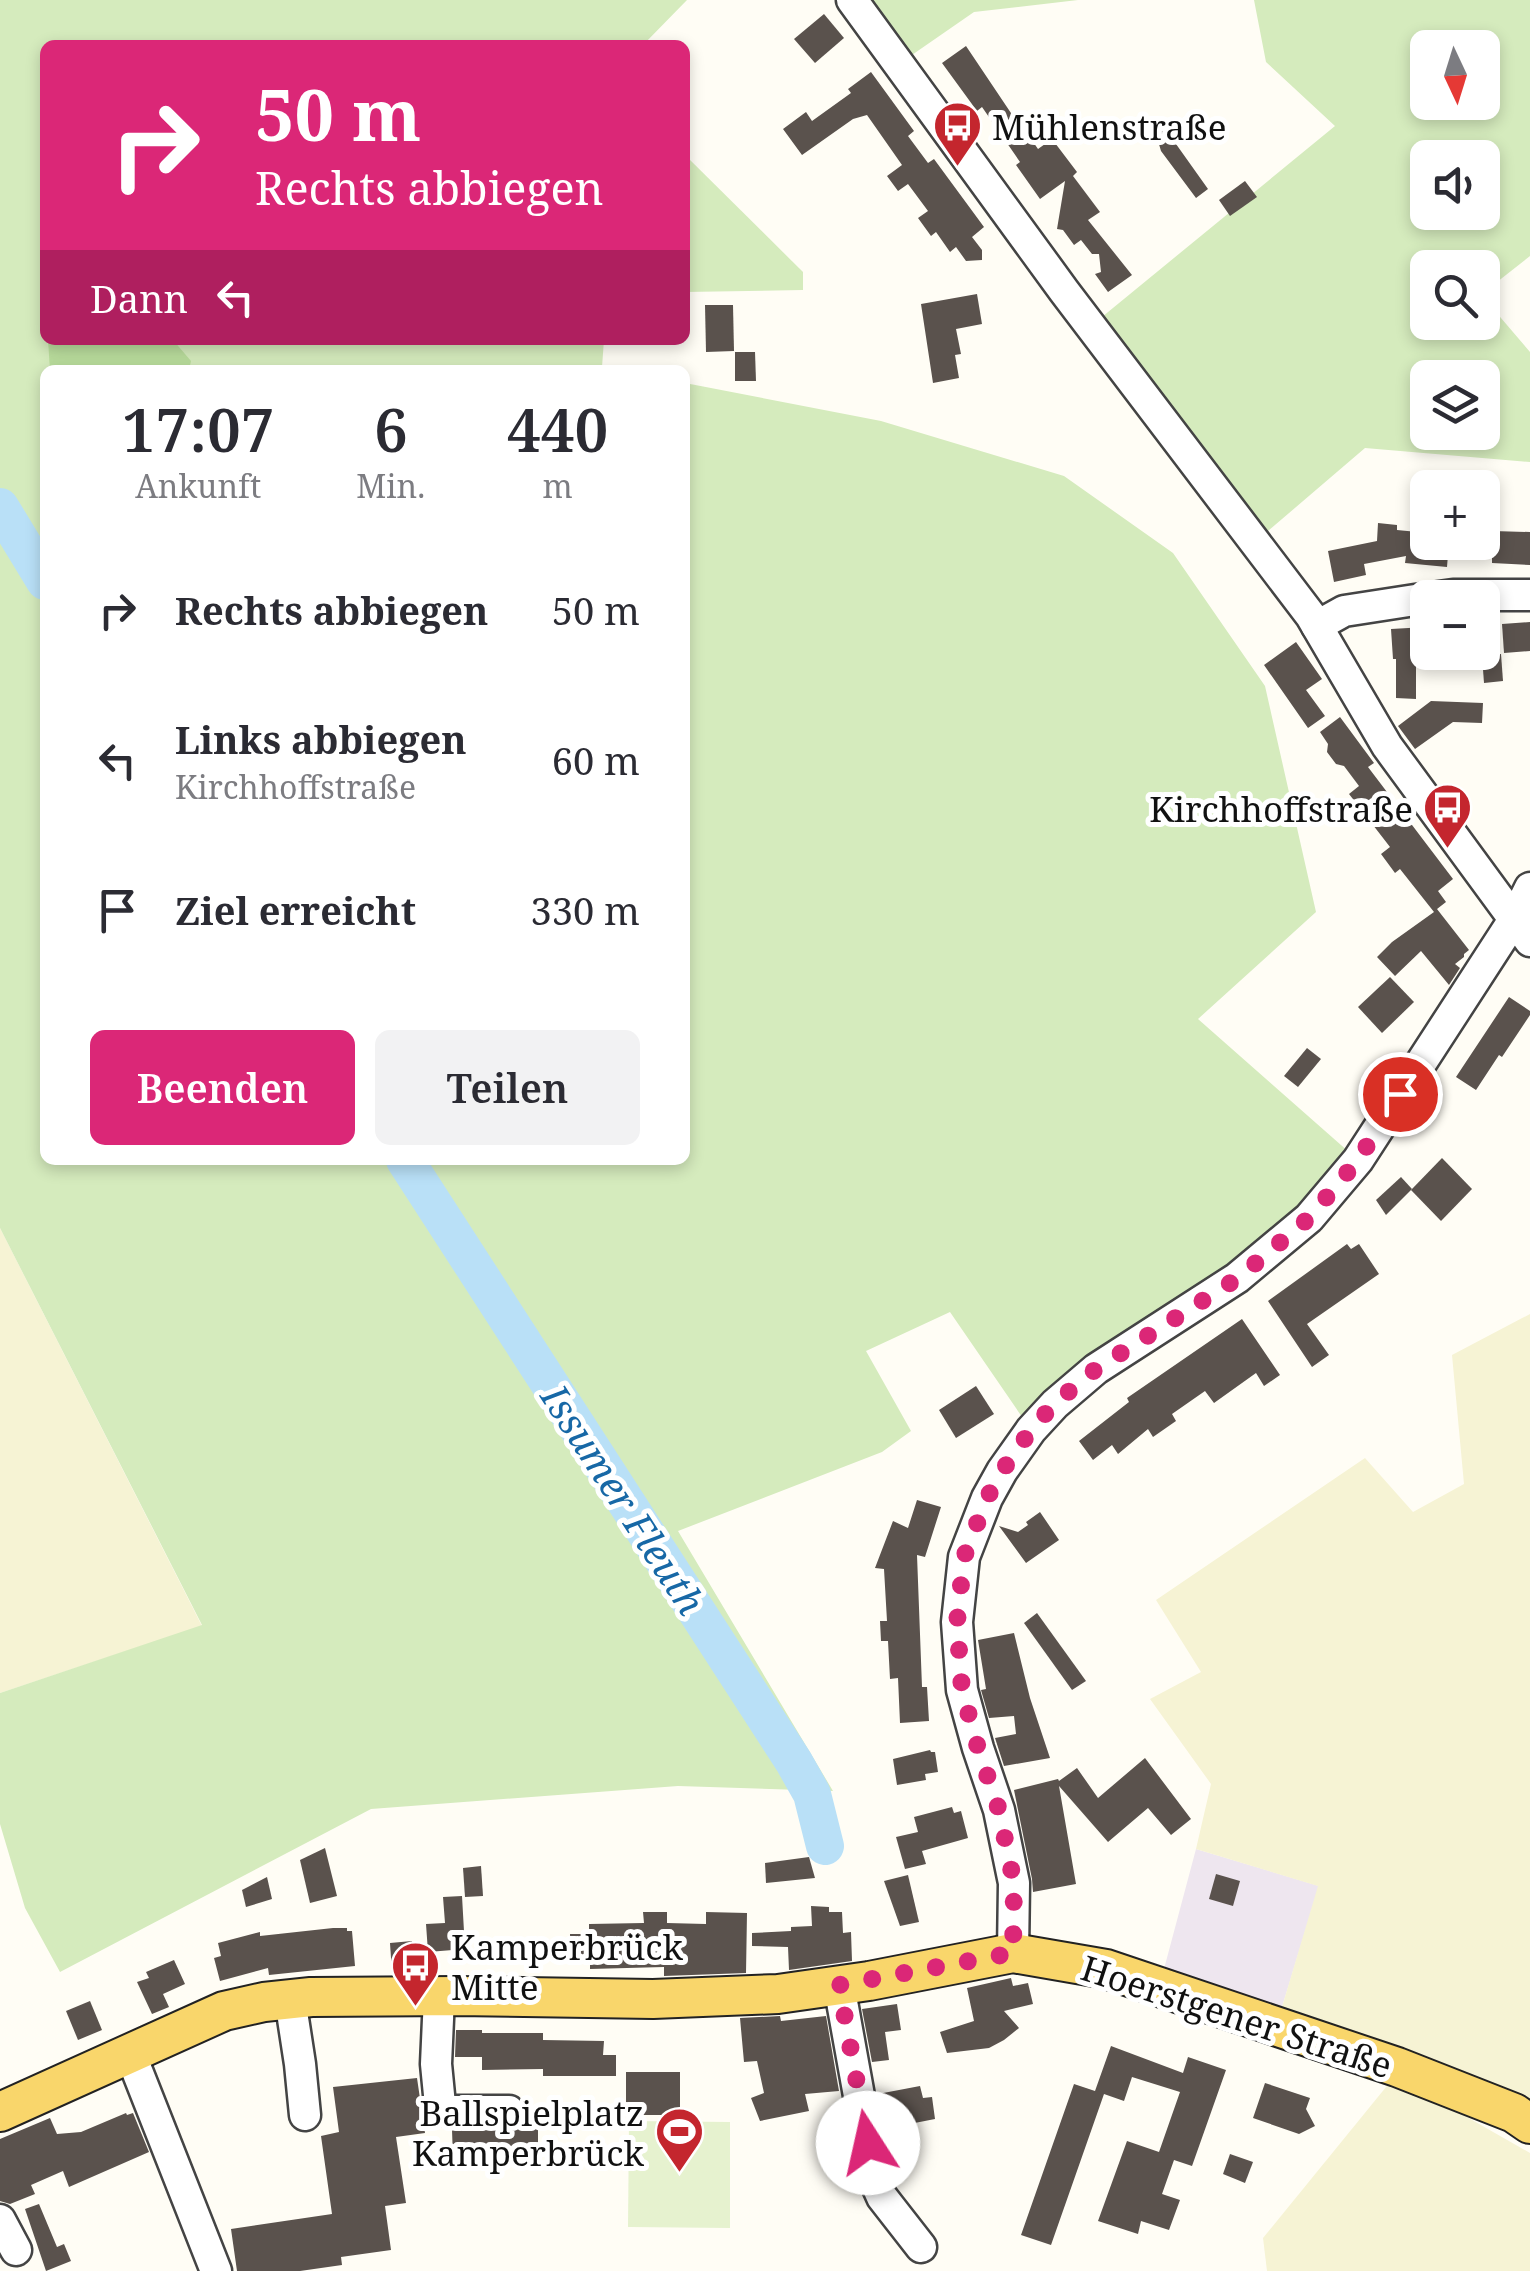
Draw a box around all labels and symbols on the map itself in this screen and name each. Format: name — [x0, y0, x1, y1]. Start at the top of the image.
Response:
north arrow — [1410, 30, 1500, 120]
bus stop icon: Mühlenstraße — [931, 100, 983, 168]
place label: Mühlenstraße — [992, 103, 1226, 150]
bus stop icon: Kirchhoffstraße — [1422, 782, 1474, 850]
place label: Kirchhoffstraße — [1149, 785, 1413, 832]
pin — [1358, 1052, 1443, 1137]
water label: Issumer Fleuth — [530, 1373, 718, 1624]
place label: Kamperbrück Mitte — [451, 1923, 683, 2010]
bus stop icon: Kamperbrück Mitte — [390, 1940, 442, 2008]
street label: Hoerstgener Straße — [1076, 1944, 1398, 2088]
place label: Ballspielplatz Kamperbrück — [412, 2089, 645, 2176]
position arrow — [816, 2091, 920, 2195]
sports icon: Ballspielplatz Kamperbrück — [653, 2106, 705, 2174]

